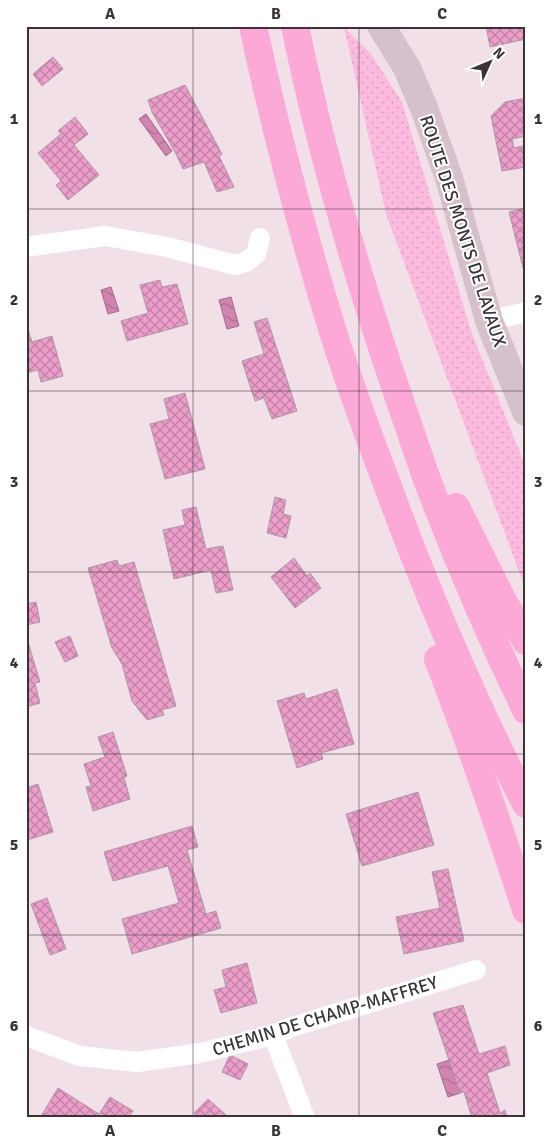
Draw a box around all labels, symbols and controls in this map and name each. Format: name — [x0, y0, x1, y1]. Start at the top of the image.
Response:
text: A — [105, 4, 116, 24]
text: B — [271, 4, 281, 24]
text: C — [437, 4, 447, 24]
north arrow — [464, 38, 514, 88]
text: N — [489, 44, 508, 63]
text: 1 — [10, 109, 19, 129]
text: 1 — [534, 109, 543, 129]
street label: ROUTE DES MONTS DE LAVAUX — [415, 112, 511, 350]
text: 2 — [10, 290, 18, 310]
text: 2 — [534, 290, 542, 310]
text: 3 — [10, 472, 18, 492]
text: 3 — [534, 472, 542, 492]
text: 4 — [10, 653, 19, 673]
text: 4 — [534, 653, 543, 673]
text: 5 — [10, 835, 18, 855]
text: 5 — [534, 835, 542, 855]
street label: CHEMIN DE CHAMP-MAFFREY — [210, 971, 440, 1061]
text: 6 — [10, 1016, 19, 1036]
text: 6 — [534, 1016, 543, 1036]
text: A — [105, 1121, 116, 1141]
text: B — [271, 1121, 281, 1141]
text: C — [437, 1121, 447, 1141]

